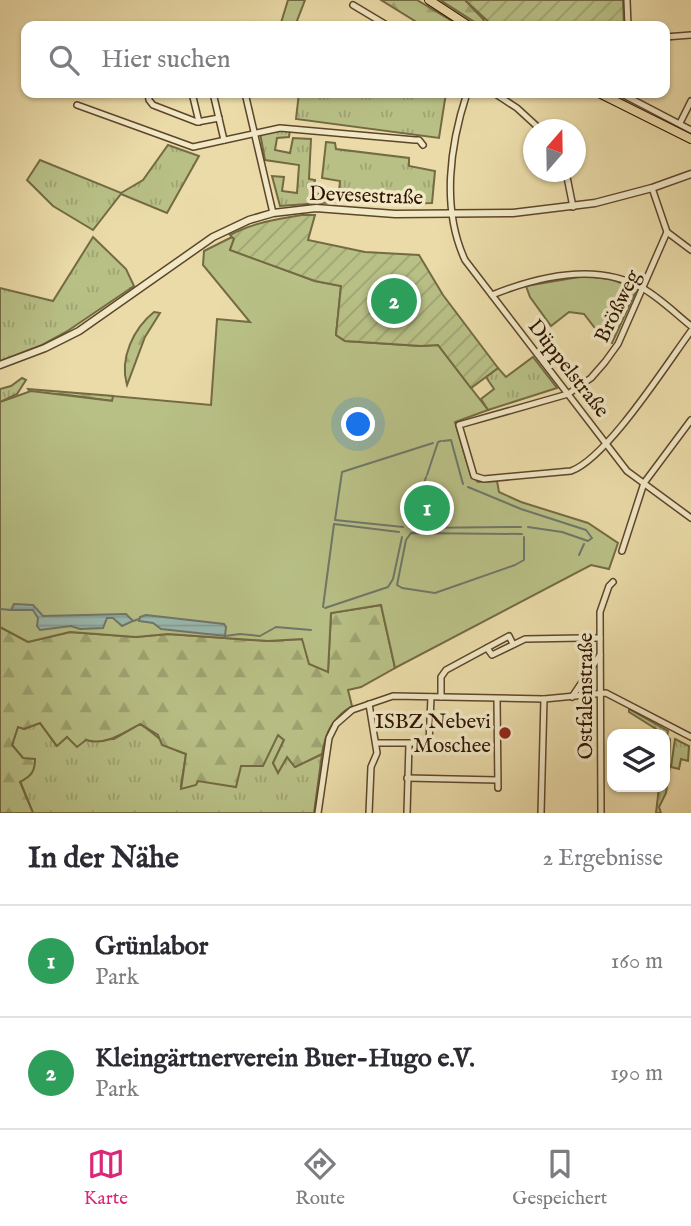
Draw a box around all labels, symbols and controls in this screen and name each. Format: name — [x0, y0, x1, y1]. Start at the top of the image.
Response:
search box — [21, 21, 670, 98]
icon: search — [45, 41, 83, 79]
text: Hier suchen — [101, 43, 231, 76]
north arrow — [523, 119, 586, 182]
street label: Devesestraße — [308, 181, 424, 212]
street label: Brößweg — [589, 265, 648, 348]
pin: 2 — [371, 275, 417, 327]
street label: Düppelstraße — [521, 314, 615, 424]
your location — [341, 407, 375, 441]
pin: 1 — [404, 482, 450, 534]
street label: Ostfalenstraße — [573, 632, 600, 760]
place label: ISBZ Nebevi Moschee — [375, 709, 491, 760]
marker: ISBZ Nebevi Moschee — [497, 725, 513, 741]
map controls — [607, 729, 670, 792]
button: layers — [607, 729, 670, 792]
text: In der Nähe — [28, 840, 179, 878]
text: 2 Ergebnisse — [542, 844, 663, 873]
text: Grünlabor — [95, 930, 208, 963]
text: 1 — [47, 947, 55, 976]
text: 160 m — [611, 947, 663, 976]
text: Park — [95, 963, 139, 992]
text: Kleingärtnerverein Buer-Hugo e.V. — [95, 1042, 475, 1075]
text: 2 — [46, 1059, 56, 1088]
text: 190 m — [610, 1059, 663, 1088]
text: Park — [95, 1075, 139, 1104]
tab: Karte — [84, 1145, 128, 1211]
tab: Route — [295, 1145, 345, 1211]
tab: Gespeichert — [512, 1145, 607, 1211]

